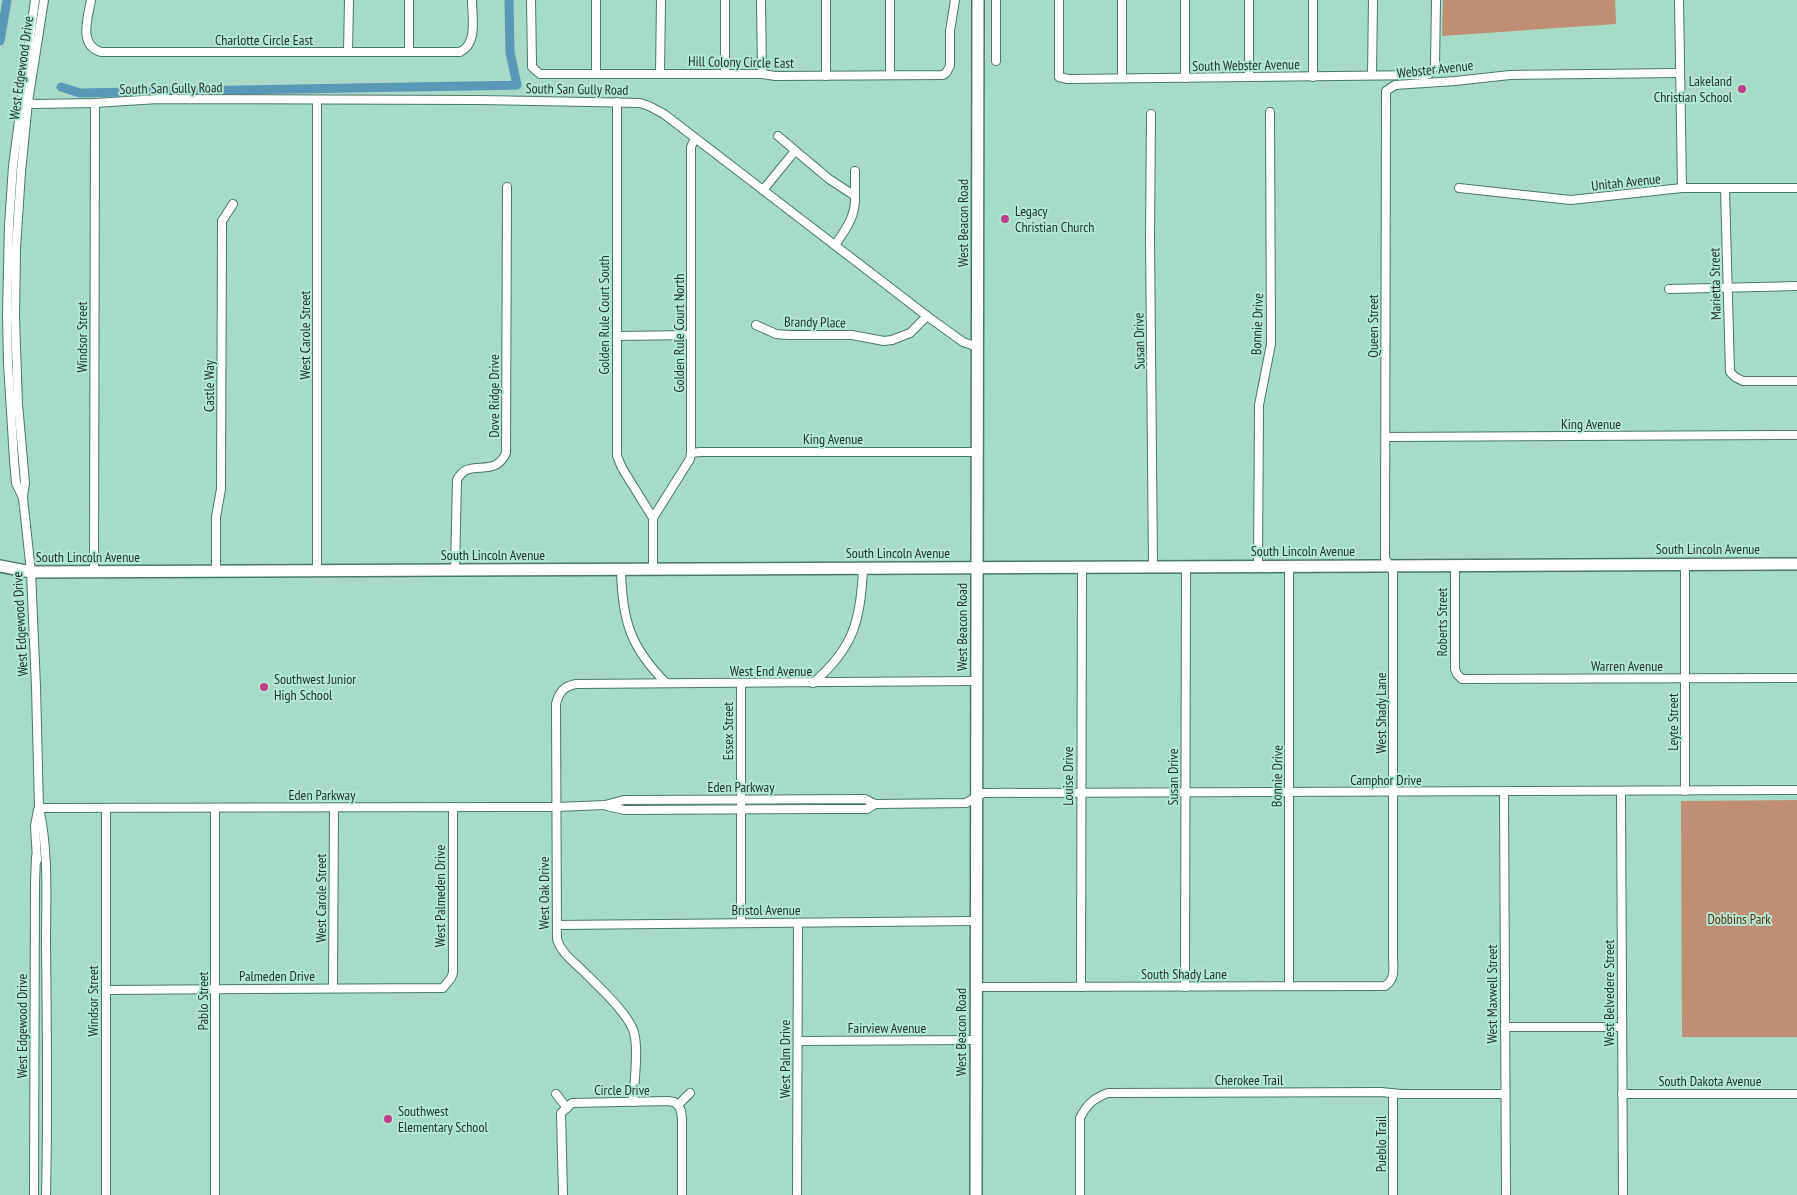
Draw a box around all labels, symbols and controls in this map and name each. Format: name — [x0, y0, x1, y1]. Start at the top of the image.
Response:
street label: West Edgewood Drive — [5, 15, 37, 121]
street label: Charlotte Circle East — [215, 31, 313, 49]
street label: Hill Colony Circle East — [688, 52, 794, 72]
street label: South Webster Avenue — [1192, 55, 1300, 75]
street label: Webster Avenue — [1396, 56, 1474, 82]
place label: Lakeland Christian School — [1654, 72, 1733, 106]
street label: South San Gully Road — [119, 78, 223, 98]
street label: South San Gully Road — [525, 79, 629, 99]
marker: Lakeland Christian School — [1736, 83, 1748, 95]
street label: Unitah Avenue — [1590, 169, 1662, 195]
street label: West Beacon Road — [954, 179, 972, 267]
place label: Legacy Christian Church — [1015, 202, 1094, 236]
marker: Legacy Christian Church — [999, 213, 1011, 225]
street label: Marietta Street — [1705, 247, 1725, 320]
street label: Golden Rule Court South — [595, 255, 613, 375]
street label: Golden Rule Court North — [670, 274, 688, 392]
street label: West Carole Street — [296, 290, 314, 379]
street label: Bonnie Drive — [1247, 292, 1267, 355]
street label: Queen Street — [1364, 294, 1382, 358]
street label: Windsor Street — [73, 301, 91, 373]
street label: Brandy Place — [784, 312, 846, 332]
street label: Susan Drive — [1130, 312, 1148, 370]
street label: Dove Ridge Drive — [485, 354, 503, 438]
street label: Castle Way — [200, 359, 218, 412]
street label: King Avenue — [1561, 415, 1621, 433]
street label: King Avenue — [803, 430, 863, 448]
street label: South Lincoln Avenue — [1656, 540, 1760, 558]
street label: South Lincoln Avenue — [1251, 542, 1355, 560]
street label: South Lincoln Avenue — [846, 544, 950, 562]
street label: South Lincoln Avenue — [441, 546, 545, 564]
street label: South Lincoln Avenue — [36, 548, 140, 566]
street label: West Edgewood Drive — [8, 571, 32, 677]
street label: West Beacon Road — [953, 583, 971, 671]
street label: Roberts Street — [1433, 587, 1451, 656]
street label: Warren Avenue — [1591, 657, 1663, 675]
street label: West End Avenue — [730, 662, 812, 680]
place label: Southwest Junior High School — [274, 670, 356, 704]
street label: West Shady Lane — [1372, 672, 1390, 754]
marker: Southwest Junior High School — [258, 681, 270, 693]
street label: Leyte Street — [1664, 693, 1682, 751]
street label: Essex Street — [719, 702, 737, 760]
street label: Bonnie Drive — [1267, 745, 1287, 807]
street label: Louise Drive — [1059, 746, 1077, 806]
street label: Susan Drive — [1164, 748, 1182, 805]
street label: Camphor Drive — [1350, 771, 1422, 789]
street label: Eden Parkway — [708, 778, 775, 796]
street label: Eden Parkway — [289, 786, 356, 804]
street label: West Palmeden Drive — [431, 845, 449, 947]
street label: West Carole Street — [312, 853, 330, 942]
street label: West Oak Drive — [535, 856, 553, 930]
street label: Bristol Avenue — [731, 901, 801, 919]
park label: Dobbins Park — [1707, 910, 1771, 928]
street label: West Belvedere Street — [1600, 940, 1618, 1046]
street label: West Maxwell Street — [1483, 944, 1501, 1043]
street label: Windsor Street — [84, 965, 102, 1037]
street label: South Shady Lane — [1141, 965, 1227, 983]
street label: Palmeden Drive — [239, 967, 315, 985]
street label: Pablo Street — [194, 971, 212, 1030]
street label: West Edgewood Drive — [13, 973, 31, 1078]
street label: West Beacon Road — [952, 988, 970, 1076]
street label: Fairview Avenue — [848, 1019, 926, 1037]
street label: West Palm Drive — [776, 1020, 794, 1098]
street label: Cherokee Trail — [1215, 1071, 1284, 1089]
street label: South Dakota Avenue — [1659, 1072, 1762, 1090]
street label: Circle Drive — [594, 1081, 650, 1099]
place label: Southwest Elementary School — [398, 1102, 488, 1136]
marker: Southwest Elementary School — [382, 1113, 394, 1125]
street label: Pueblo Trail — [1372, 1115, 1390, 1172]

